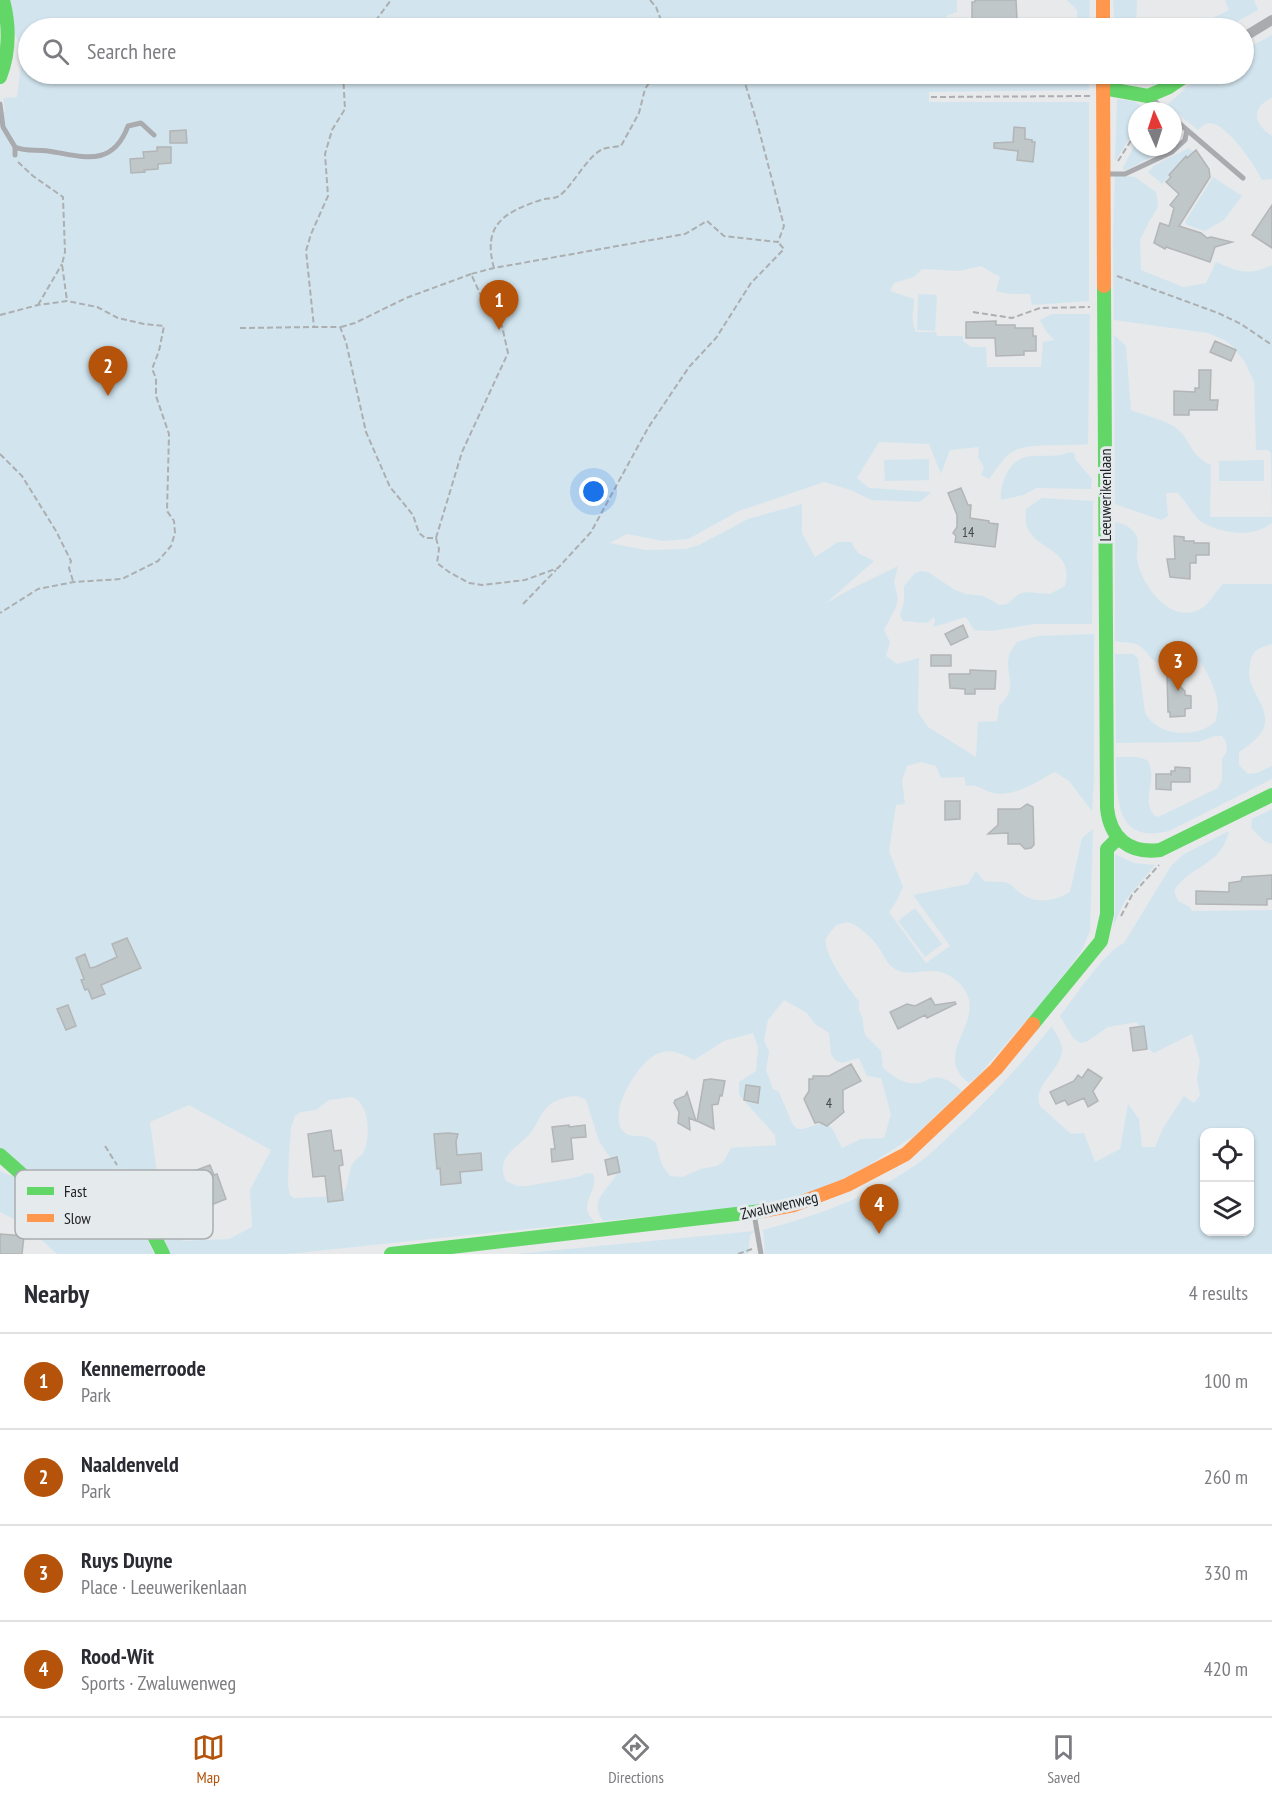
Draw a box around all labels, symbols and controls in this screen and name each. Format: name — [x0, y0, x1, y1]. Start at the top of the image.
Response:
search box — [18, 18, 1254, 84]
icon: search — [39, 35, 72, 68]
text: Search here — [87, 37, 176, 65]
north arrow — [1128, 102, 1182, 156]
pin: 1 — [480, 280, 518, 330]
pin: 2 — [88, 346, 128, 396]
street label: Leeuwerikenlaan — [1095, 449, 1115, 541]
your location — [579, 477, 608, 506]
house number: 14 — [962, 523, 975, 541]
pin: 3 — [1158, 642, 1198, 691]
house number: 4 — [826, 1094, 833, 1112]
map controls — [1200, 1128, 1254, 1236]
button: locate — [1200, 1128, 1254, 1182]
legend — [15, 1170, 213, 1239]
text: Fast — [64, 1181, 87, 1201]
button: layers — [1200, 1182, 1254, 1236]
pin: 4 — [860, 1184, 898, 1234]
street label: Zwaluwenweg — [738, 1186, 820, 1224]
text: Slow — [64, 1208, 91, 1228]
text: Nearby — [24, 1277, 89, 1310]
text: 4 results — [1189, 1280, 1248, 1306]
text: Kennemerroode — [81, 1354, 206, 1382]
text: 1 — [39, 1368, 48, 1394]
text: 100 m — [1204, 1368, 1248, 1394]
text: Park — [81, 1382, 111, 1408]
text: Naaldenveld — [81, 1450, 179, 1478]
text: 2 — [39, 1464, 48, 1490]
text: 260 m — [1204, 1464, 1248, 1490]
text: Park — [81, 1478, 111, 1504]
text: Ruys Duyne — [81, 1546, 173, 1574]
text: 3 — [39, 1560, 48, 1586]
text: 330 m — [1204, 1560, 1248, 1586]
text: Place · Leeuwerikenlaan — [81, 1574, 247, 1600]
text: Rood-Wit — [81, 1642, 154, 1670]
text: 4 — [39, 1656, 48, 1682]
text: 420 m — [1204, 1656, 1248, 1682]
text: Sports · Zwaluwenweg — [81, 1670, 236, 1696]
tab: Map — [192, 1731, 225, 1787]
tab: Directions — [608, 1731, 664, 1787]
tab: Saved — [1047, 1731, 1080, 1787]

